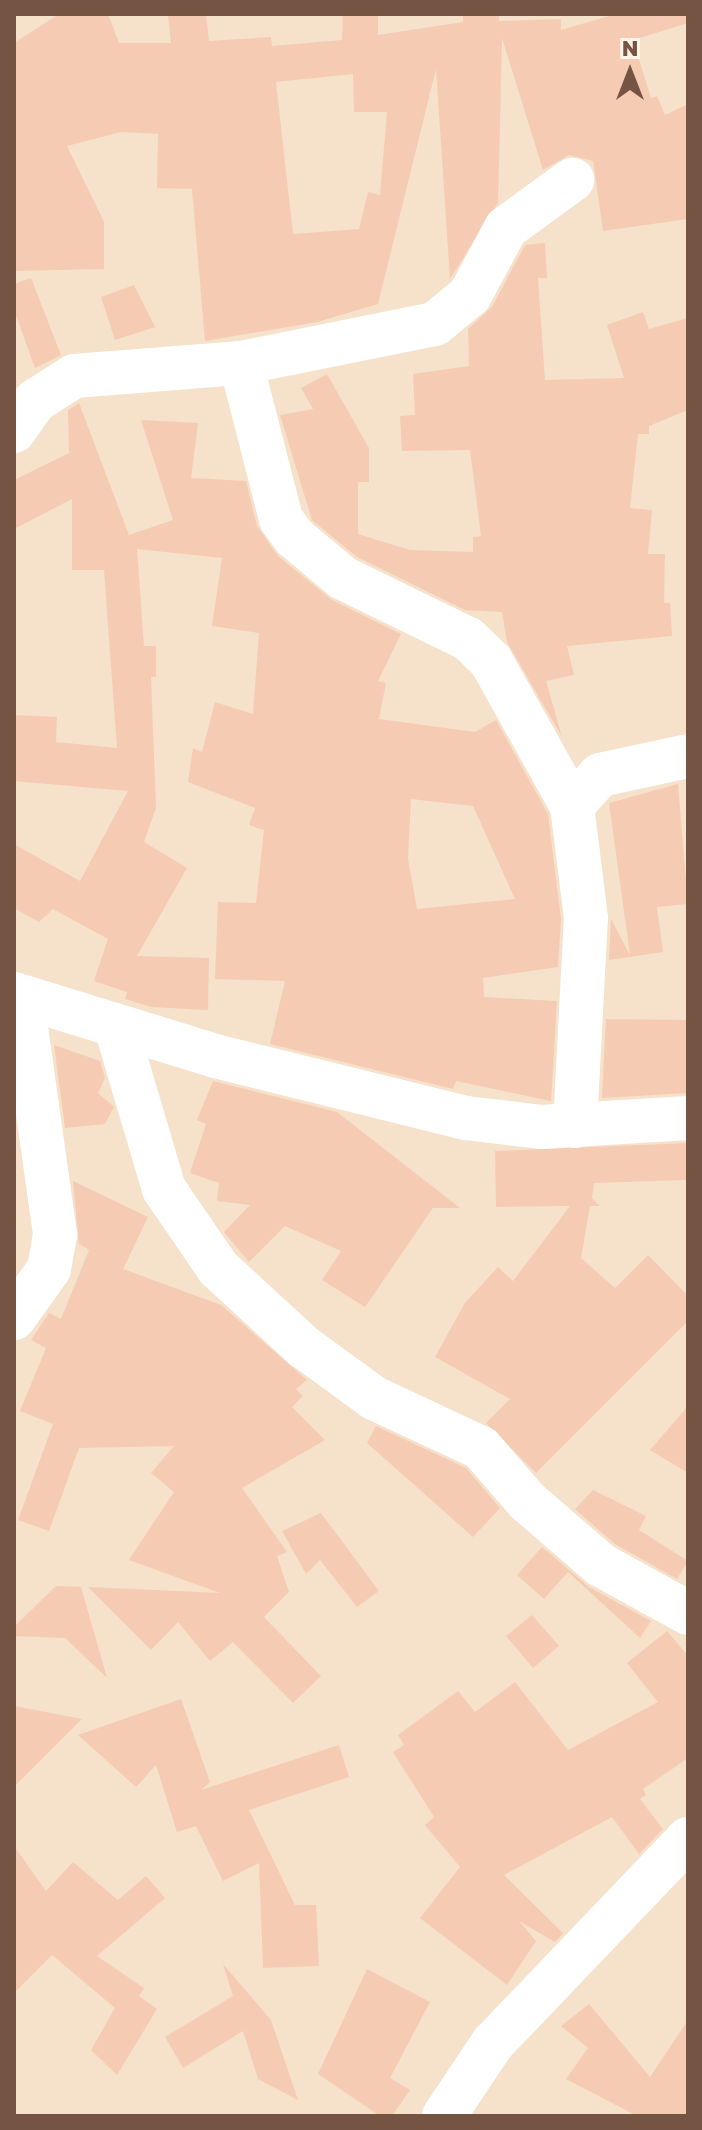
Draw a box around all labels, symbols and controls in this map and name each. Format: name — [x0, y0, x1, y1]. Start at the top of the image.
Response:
north arrow — [590, 32, 670, 112]
text: N — [622, 34, 638, 61]

